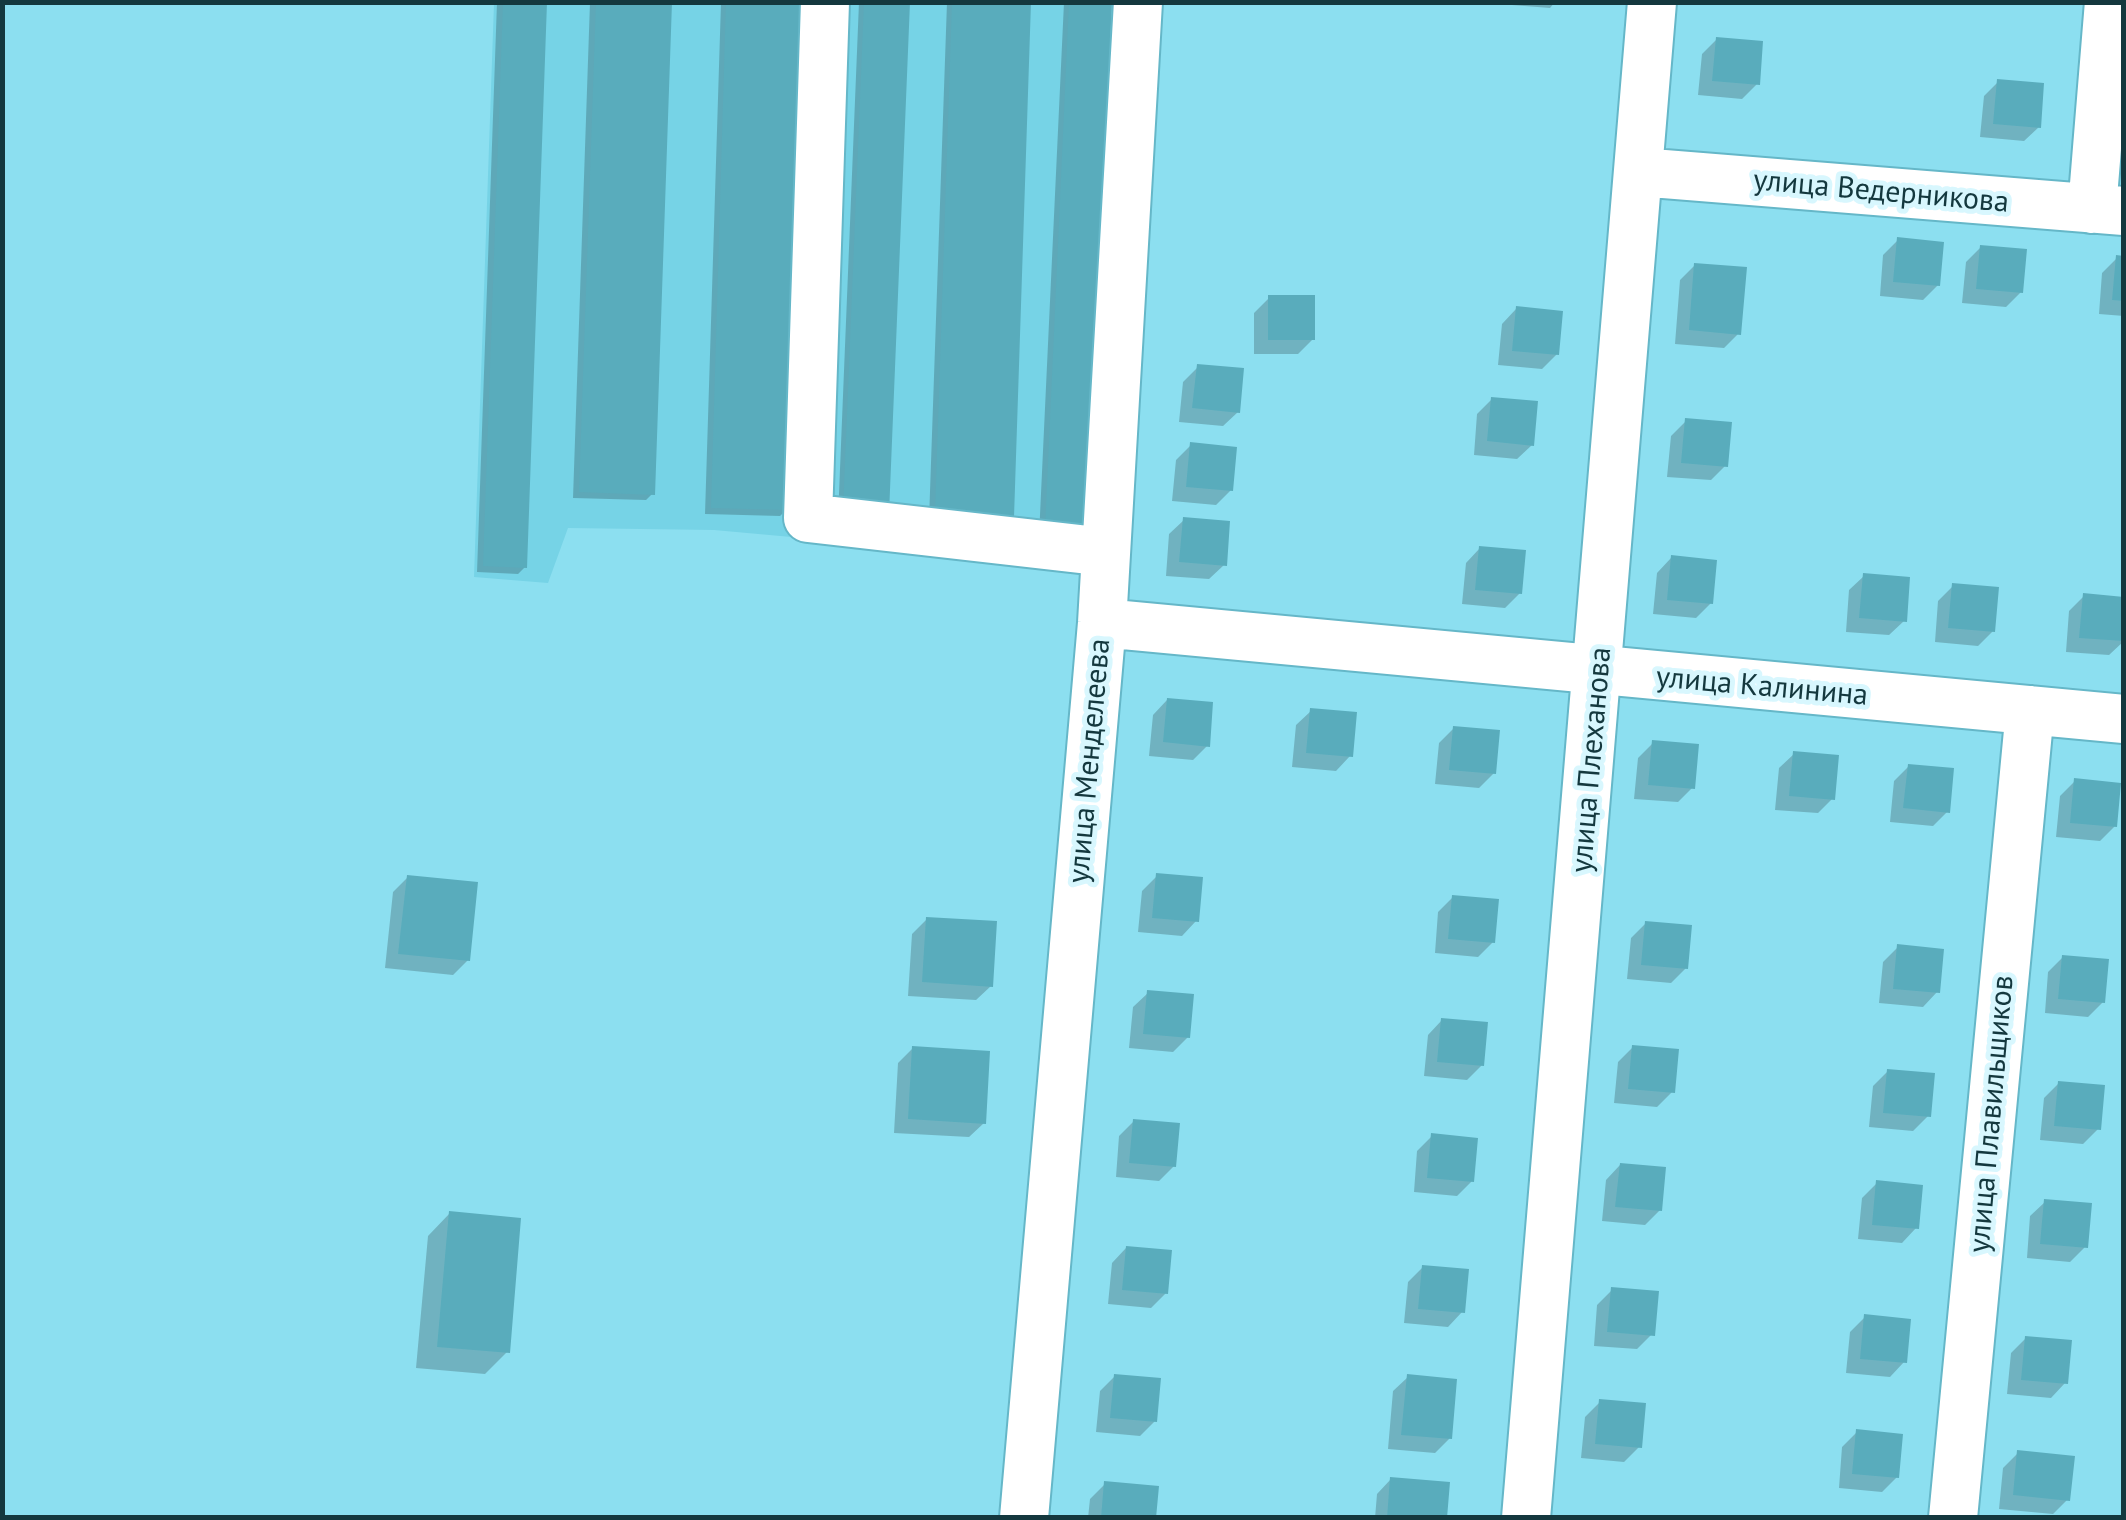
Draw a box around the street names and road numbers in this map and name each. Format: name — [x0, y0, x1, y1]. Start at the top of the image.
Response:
street label: улица Ведерникова — [1752, 163, 2010, 221]
street label: улица Менделеева — [1061, 637, 1119, 885]
street label: улица Плеханова — [1564, 646, 1620, 874]
street label: улица Калинина — [1655, 660, 1869, 714]
street label: улица Плавильщиков — [1962, 974, 2022, 1254]

